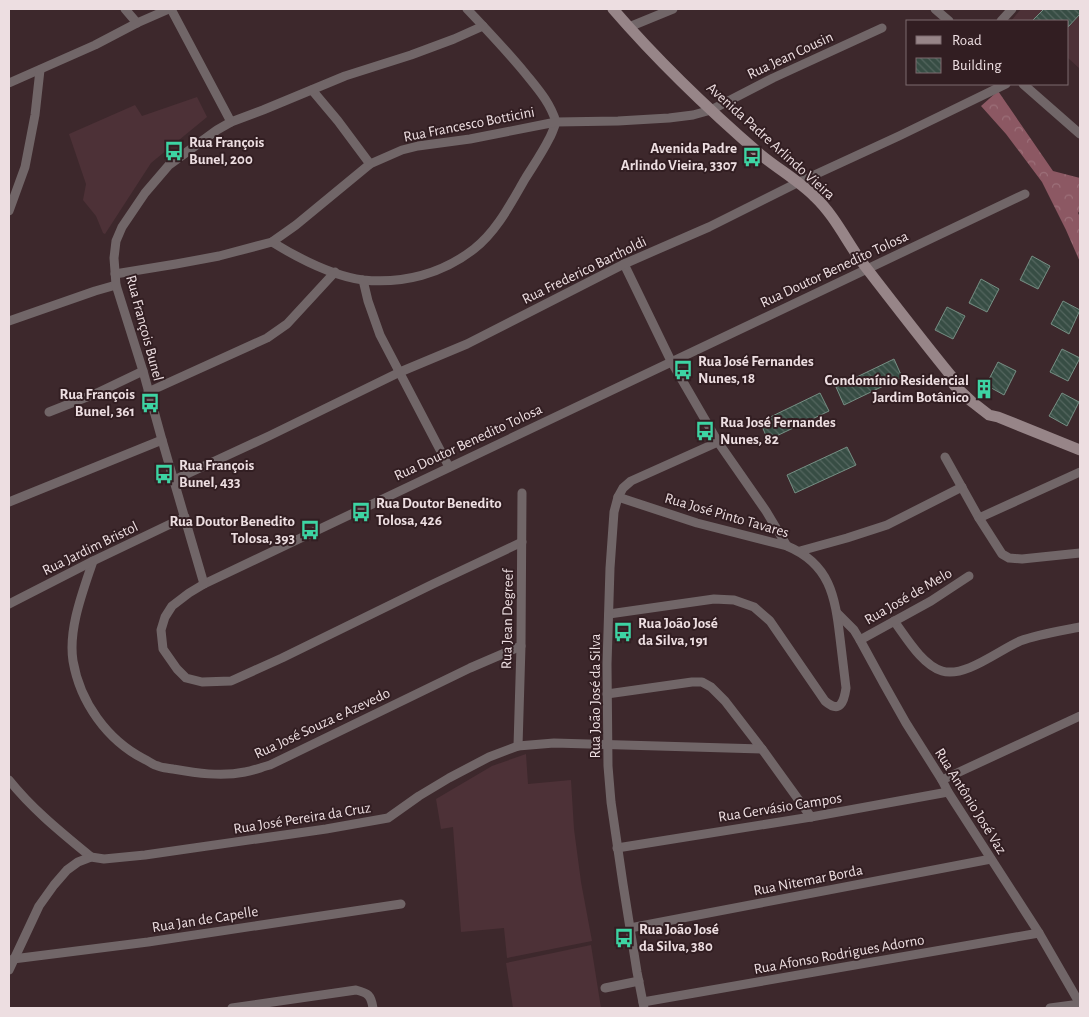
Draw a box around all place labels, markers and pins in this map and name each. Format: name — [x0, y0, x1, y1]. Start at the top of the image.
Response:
place label: Rua François Bunel, 200 — [189, 135, 265, 167]
bus stop icon: Rua François Bunel, 200 — [163, 140, 185, 162]
place label: Avenida Padre Arlindo Vieira, 3307 — [621, 141, 738, 173]
bus stop icon: Avenida Padre Arlindo Vieira, 3307 — [741, 146, 763, 168]
place label: Rua José Fernandes Nunes, 18 — [698, 354, 814, 386]
bus stop icon: Rua José Fernandes Nunes, 18 — [672, 359, 694, 381]
place label: Condomínio Residencial Jardim Botânico — [825, 373, 969, 405]
building icon: Condomínio Residencial Jardim Botânico — [973, 378, 995, 400]
place label: Rua François Bunel, 361 — [60, 387, 135, 419]
bus stop icon: Rua François Bunel, 361 — [139, 392, 161, 414]
place label: Rua José Fernandes Nunes, 82 — [720, 415, 836, 447]
bus stop icon: Rua José Fernandes Nunes, 82 — [694, 420, 716, 442]
place label: Rua François Bunel, 433 — [179, 458, 255, 490]
bus stop icon: Rua François Bunel, 433 — [153, 463, 175, 485]
place label: Rua Doutor Benedito Tolosa, 426 — [376, 496, 502, 528]
bus stop icon: Rua Doutor Benedito Tolosa, 426 — [350, 501, 372, 523]
place label: Rua Doutor Benedito Tolosa, 393 — [169, 514, 295, 546]
bus stop icon: Rua Doutor Benedito Tolosa, 393 — [299, 519, 321, 541]
place label: Rua João José da Silva, 191 — [638, 616, 718, 648]
bus stop icon: Rua João José da Silva, 191 — [612, 621, 634, 643]
place label: Rua João José da Silva, 380 — [639, 922, 719, 954]
bus stop icon: Rua João José da Silva, 380 — [613, 927, 635, 949]

